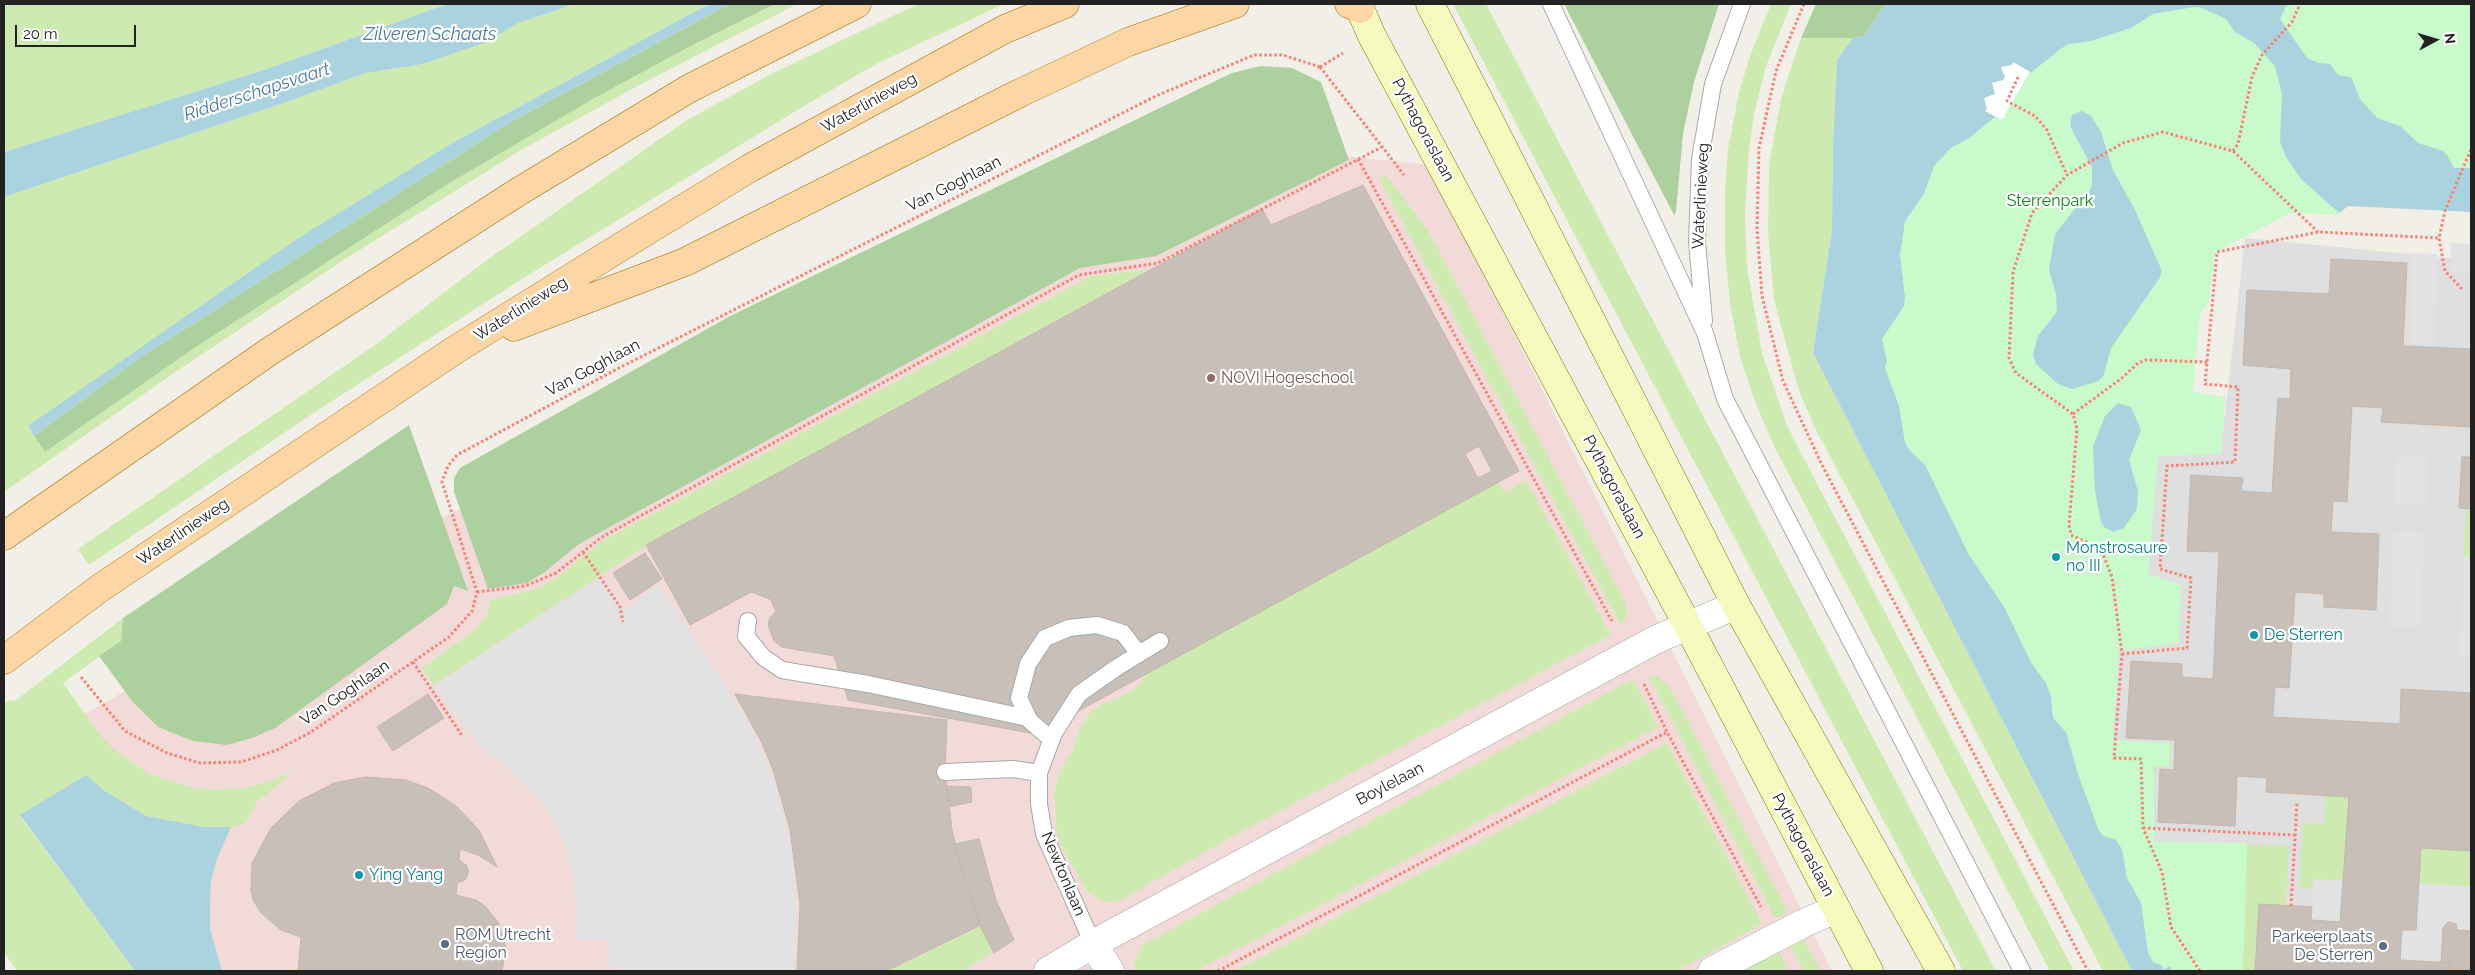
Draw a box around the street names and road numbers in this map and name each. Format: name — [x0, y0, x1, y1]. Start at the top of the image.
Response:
street label: Waterlinieweg — [818, 69, 920, 137]
street label: Pythagoraslaan — [1388, 75, 1458, 185]
street label: Waterlinieweg — [1689, 142, 1713, 250]
street label: Van Goghlaan — [904, 152, 1004, 216]
street label: Waterlinieweg — [471, 273, 571, 345]
street label: Van Goghlaan — [543, 335, 643, 401]
street label: Pythagoraslaan — [1579, 432, 1649, 542]
street label: Waterlinieweg — [133, 494, 233, 570]
street label: Van Goghlaan — [297, 656, 393, 730]
street label: Boylelaan — [1353, 758, 1427, 810]
street label: Pythagoraslaan — [1768, 790, 1838, 900]
street label: Newtonlaan — [1037, 829, 1089, 919]

